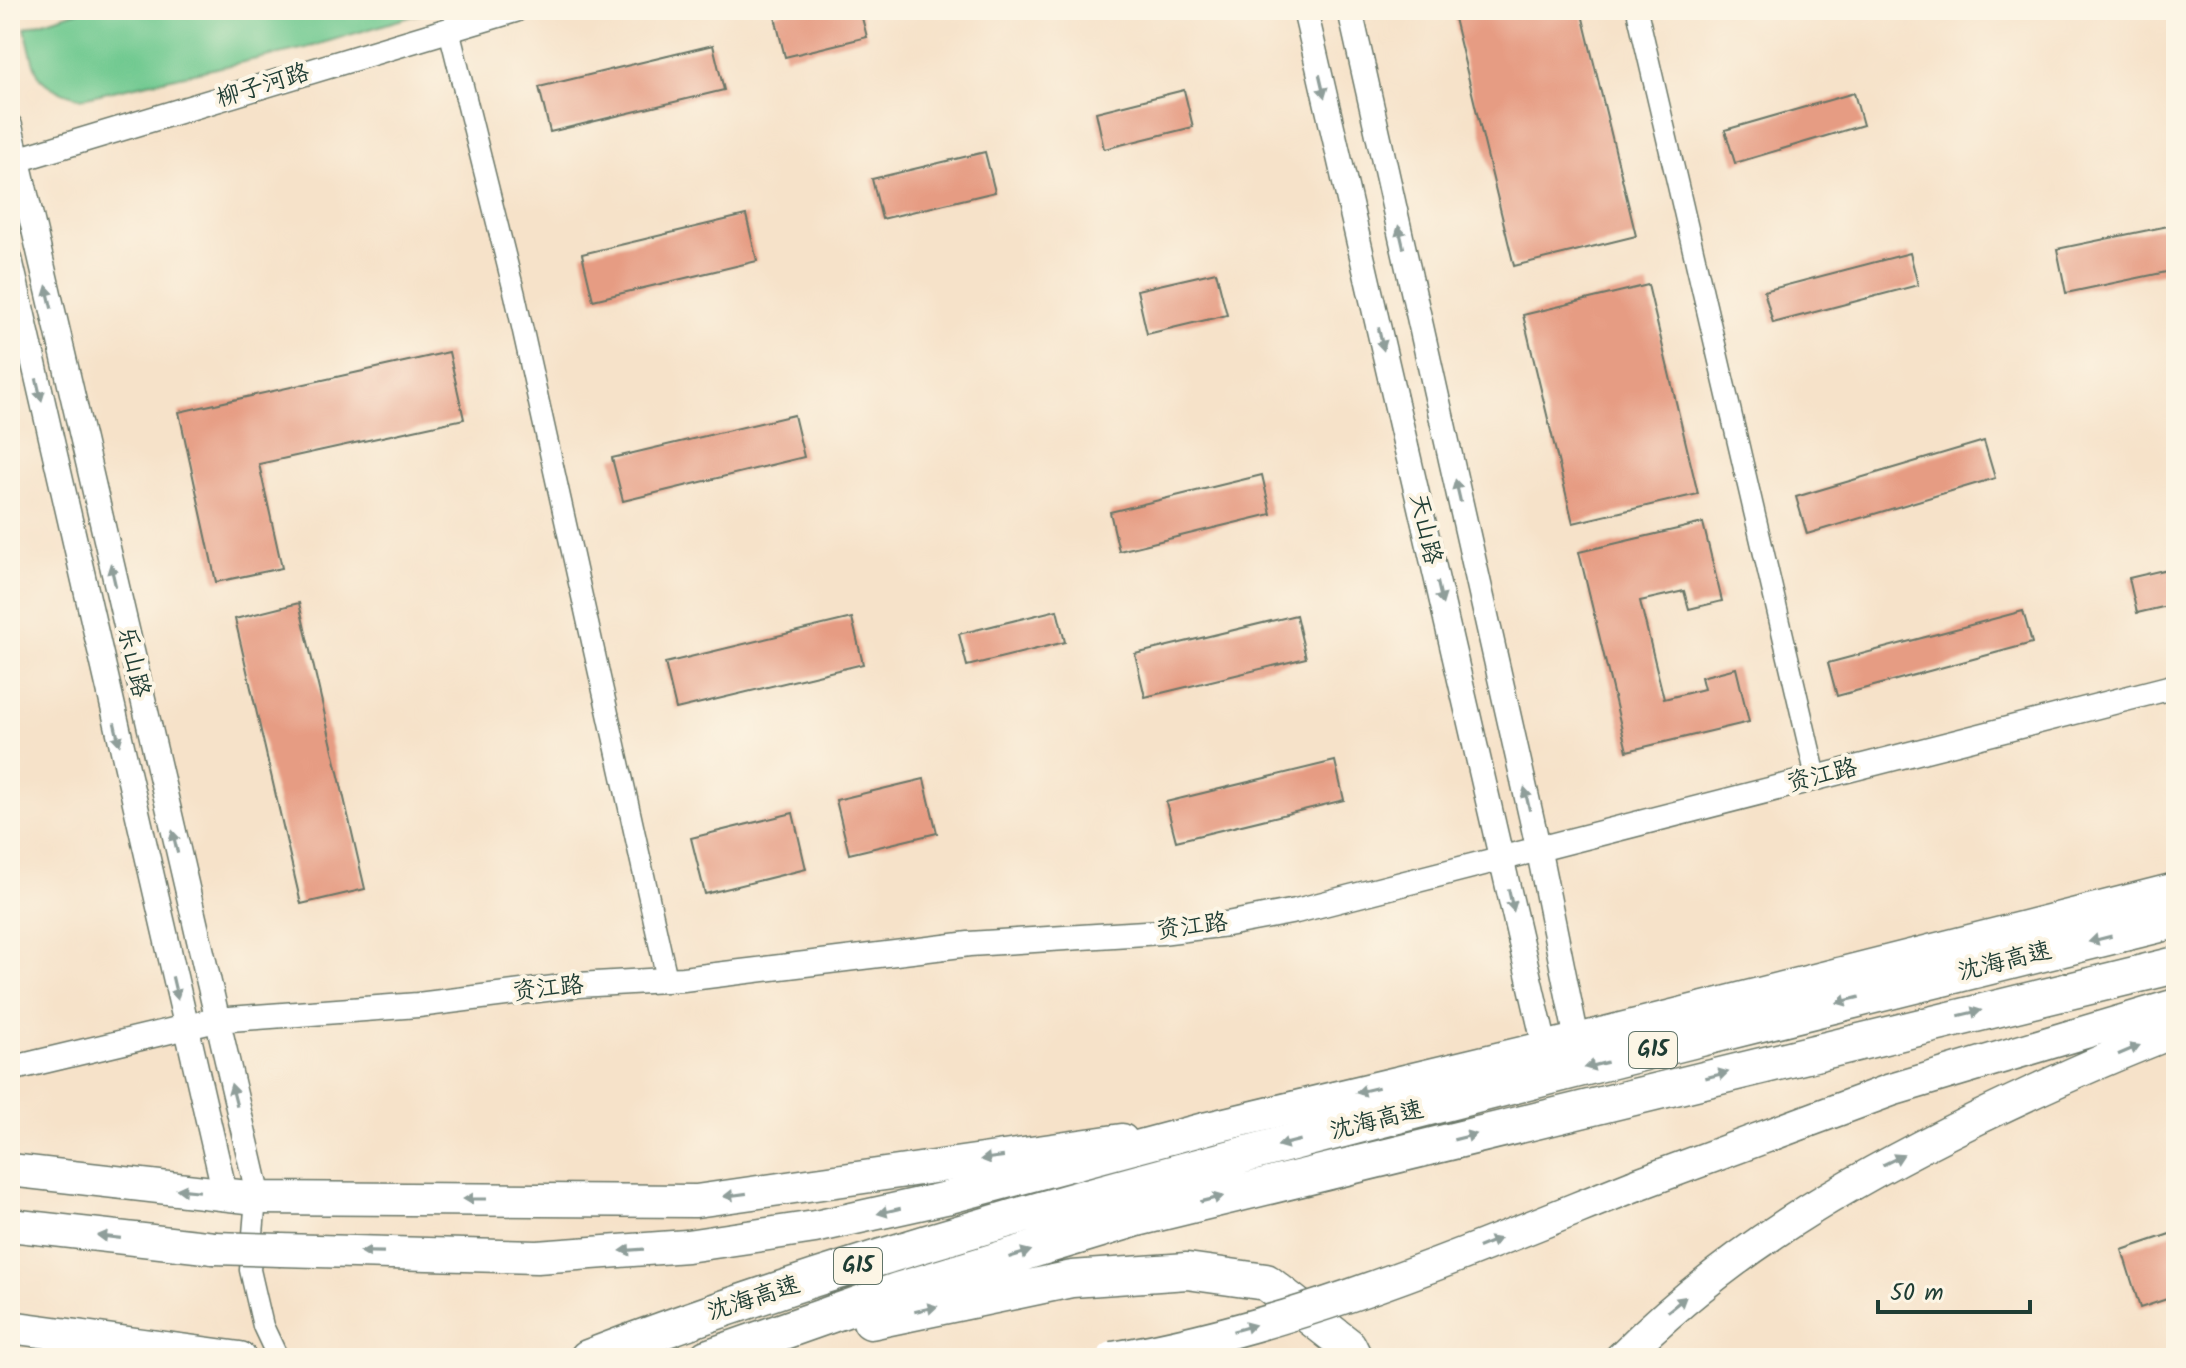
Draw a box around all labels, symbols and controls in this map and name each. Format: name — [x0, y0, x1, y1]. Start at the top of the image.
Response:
street label: 柳子河路 — [211, 53, 315, 119]
one-way arrow — [1317, 74, 1329, 99]
one-way arrow — [1394, 224, 1407, 249]
one-way arrow — [42, 284, 55, 309]
one-way arrow — [1375, 327, 1388, 352]
one-way arrow — [33, 378, 46, 403]
one-way arrow — [1451, 478, 1464, 503]
street label: 天山路 — [1398, 490, 1452, 568]
one-way arrow — [106, 562, 119, 587]
one-way arrow — [1434, 580, 1446, 605]
street label: 乐山路 — [106, 623, 160, 701]
one-way arrow — [111, 722, 124, 747]
street label: 资江路 — [1782, 748, 1862, 804]
one-way arrow — [1520, 786, 1533, 811]
one-way arrow — [168, 829, 180, 854]
one-way arrow — [1505, 888, 1518, 913]
street label: 资江路 — [1154, 903, 1230, 951]
street label: 沈海高速 — [1954, 931, 2056, 993]
one-way arrow — [2088, 933, 2113, 946]
street label: 资江路 — [510, 966, 586, 1012]
one-way arrow — [169, 975, 182, 1000]
one-way arrow — [1835, 995, 1860, 1007]
one-way arrow — [1957, 1006, 1982, 1019]
road number: G15 — [1629, 1032, 1677, 1068]
one-way arrow — [2117, 1043, 2141, 1056]
one-way arrow — [1583, 1059, 1608, 1071]
one-way arrow — [1705, 1068, 1730, 1080]
one-way arrow — [227, 1082, 240, 1107]
one-way arrow — [1354, 1084, 1379, 1096]
street label: 沈海高速 — [1326, 1090, 1428, 1152]
one-way arrow — [1452, 1130, 1477, 1142]
one-way arrow — [1277, 1137, 1302, 1149]
one-way arrow — [979, 1152, 1004, 1165]
one-way arrow — [1882, 1153, 1905, 1166]
one-way arrow — [175, 1184, 200, 1197]
one-way arrow — [722, 1189, 747, 1202]
one-way arrow — [462, 1193, 487, 1205]
one-way arrow — [1200, 1193, 1225, 1205]
one-way arrow — [876, 1205, 901, 1218]
one-way arrow — [96, 1231, 121, 1244]
one-way arrow — [1477, 1236, 1501, 1249]
one-way arrow — [619, 1244, 644, 1257]
one-way arrow — [359, 1246, 384, 1259]
one-way arrow — [1008, 1247, 1032, 1260]
road number: G15 — [834, 1248, 882, 1284]
scale bar — [1878, 1264, 2030, 1314]
street label: 沈海高速 — [702, 1266, 806, 1332]
text: 50 m — [1890, 1274, 1944, 1313]
one-way arrow — [1667, 1296, 1687, 1313]
one-way arrow — [914, 1302, 939, 1315]
one-way arrow — [1232, 1321, 1256, 1334]

